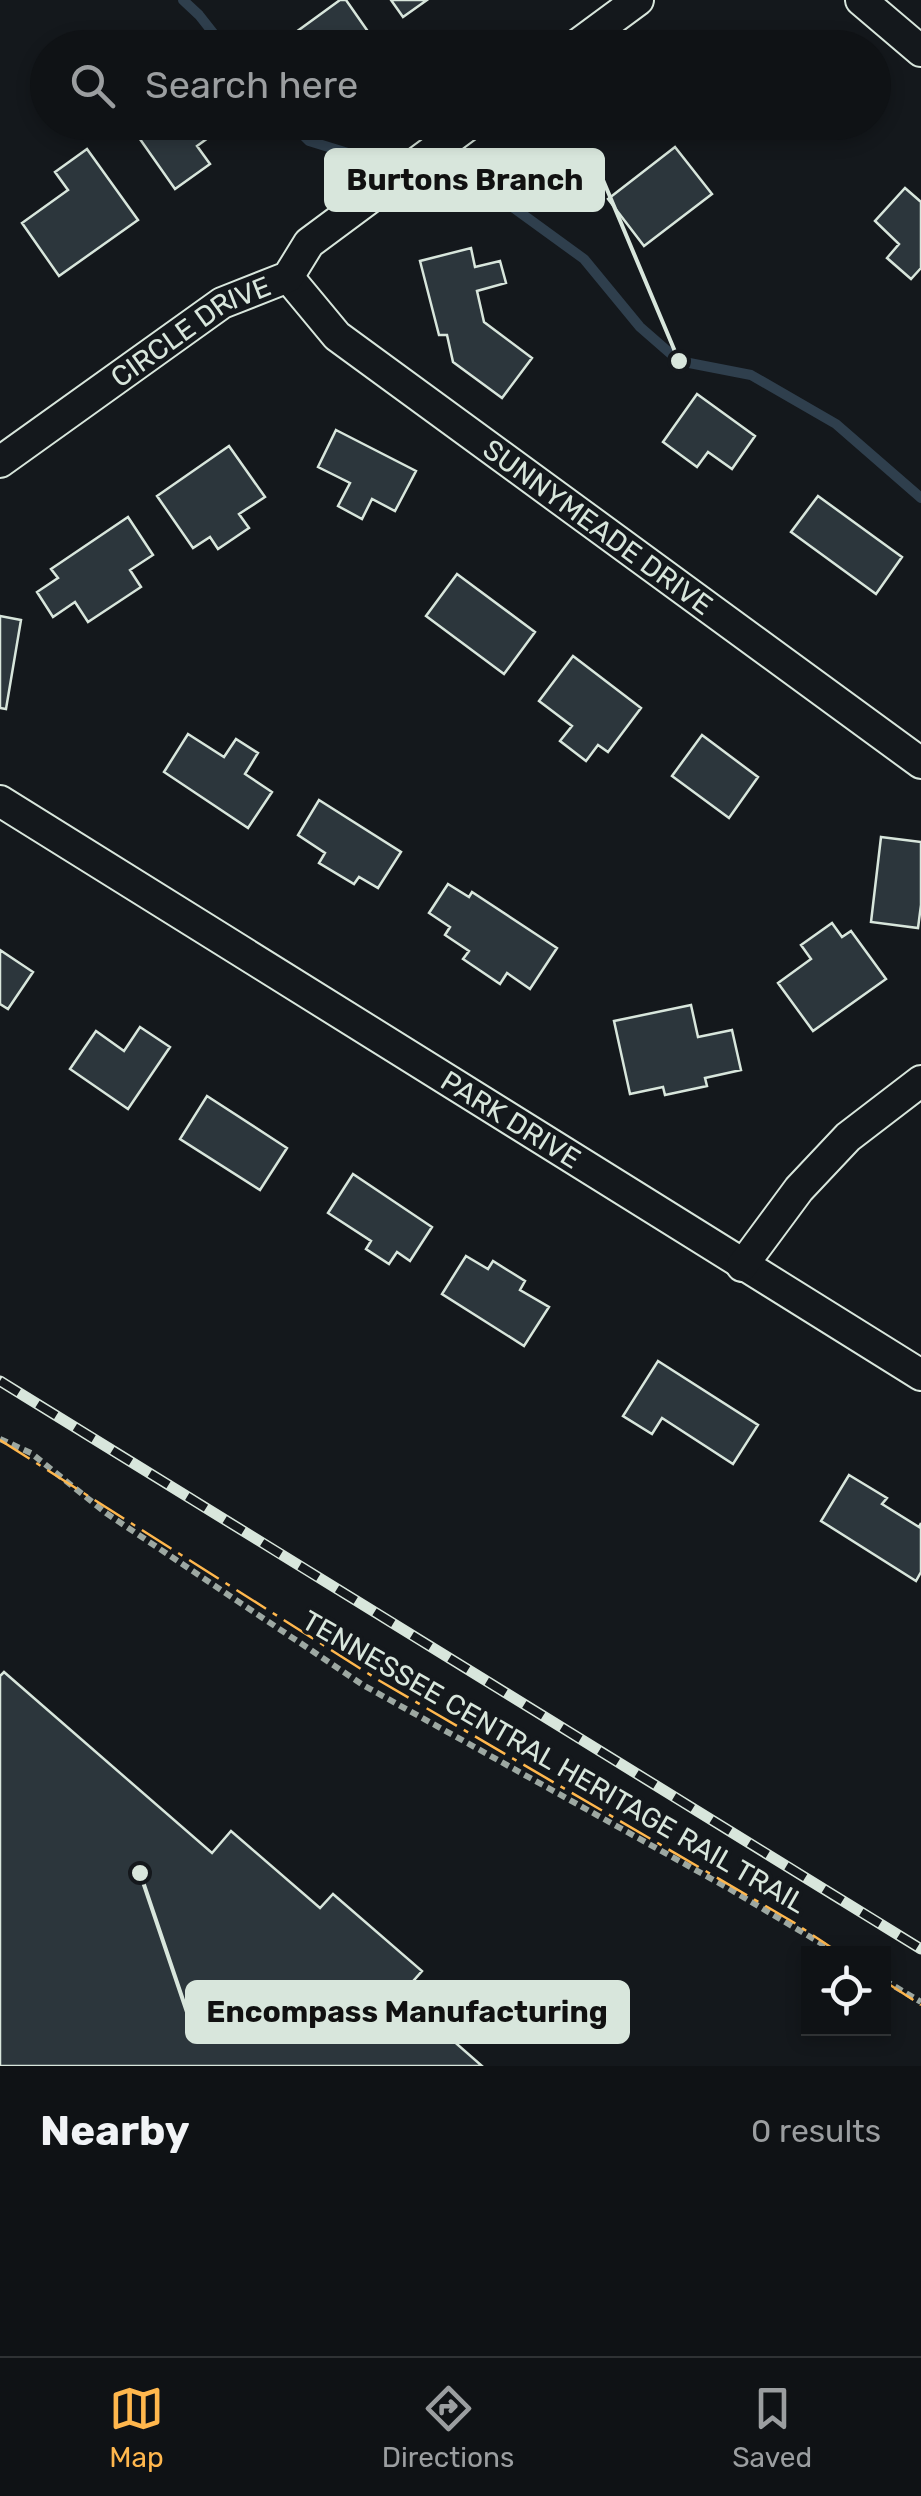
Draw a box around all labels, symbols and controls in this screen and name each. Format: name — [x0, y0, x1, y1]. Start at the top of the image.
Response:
search box — [30, 30, 891, 140]
icon: search — [65, 58, 120, 113]
text: Search here — [145, 62, 358, 108]
callout: Burtons Branch — [326, 150, 603, 210]
text: Burtons Branch — [346, 162, 584, 198]
street label: CIRCLE DRIVE — [104, 269, 275, 394]
street label: SUNNYMEADE DRIVE — [477, 432, 719, 622]
street label: PARK DRIVE — [435, 1064, 587, 1175]
street label: TENNESSEE CENTRAL HERITAGE RAIL TRAIL — [296, 1604, 812, 1920]
map controls — [801, 1946, 891, 2036]
button: locate — [801, 1946, 891, 2036]
callout: Encompass Manufacturing — [187, 1982, 628, 2042]
text: Encompass Manufacturing — [206, 1994, 608, 2030]
text: Nearby — [40, 2106, 190, 2156]
text: 0 results — [751, 2112, 881, 2150]
tab: Map — [109, 2381, 164, 2474]
tab: Directions — [382, 2381, 514, 2474]
tab: Saved — [732, 2381, 812, 2474]

